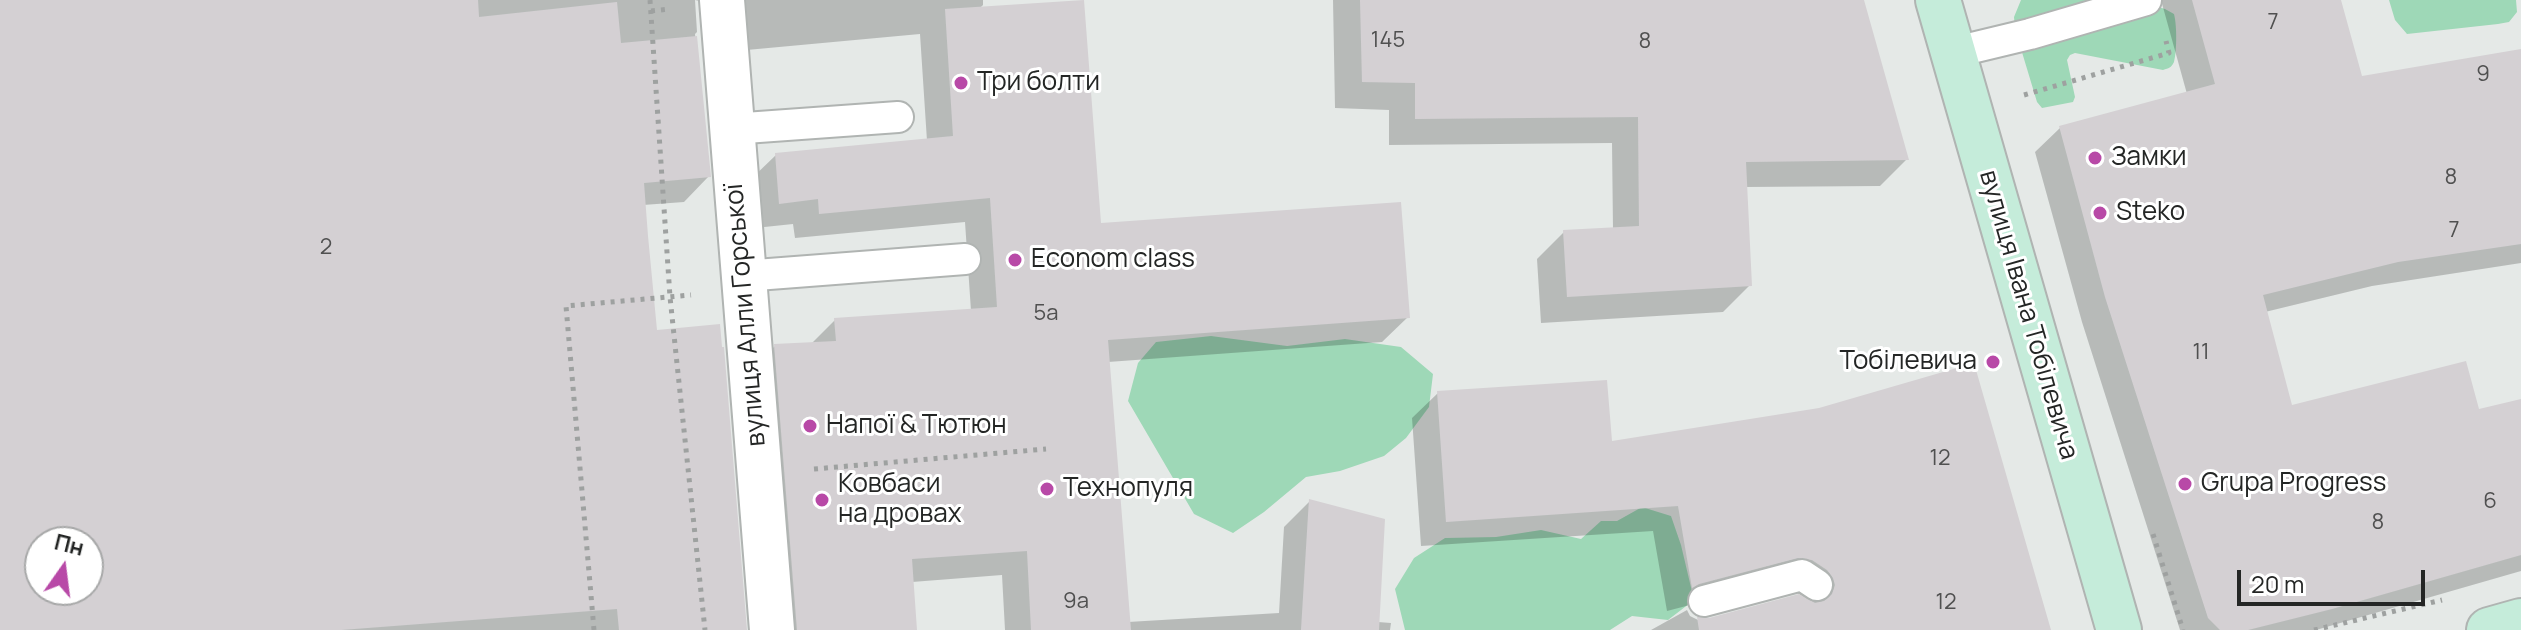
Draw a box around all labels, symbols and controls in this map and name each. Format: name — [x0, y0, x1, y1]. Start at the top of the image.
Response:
house number: 7 — [2267, 10, 2279, 36]
house number: 145 — [1371, 28, 1405, 54]
house number: 8 — [1639, 29, 1651, 55]
house number: 9 — [2476, 62, 2490, 88]
place label: Три болти — [977, 67, 1100, 99]
marker: Три болти — [952, 74, 970, 92]
place label: Замки — [2111, 142, 2187, 174]
marker: Замки — [2086, 149, 2104, 167]
house number: 8 — [2445, 165, 2457, 191]
street label: вулиця Івана Тобілевича — [1972, 167, 2084, 463]
street label: вулиця Алли Горської — [719, 182, 773, 448]
place label: Steko — [2116, 197, 2185, 229]
marker: Steko — [2091, 204, 2109, 222]
house number: 7 — [2448, 218, 2460, 244]
house number: 2 — [320, 235, 332, 261]
place label: Econom class — [1031, 244, 1195, 276]
marker: Econom class — [1006, 251, 1024, 269]
house number: 5а — [1034, 301, 1058, 327]
house number: 11 — [2192, 340, 2210, 366]
place label: Тобілевича — [1839, 346, 1977, 378]
marker: Тобілевича — [1984, 353, 2002, 371]
place label: Напої & Тютюн — [826, 410, 1007, 442]
marker: Напої & Тютюн — [801, 417, 819, 435]
house number: 12 — [1929, 446, 1951, 472]
place label: Grupa Progress — [2201, 468, 2386, 500]
place label: Ковбаси на дровах — [838, 469, 961, 530]
place label: Технопуля — [1063, 473, 1193, 505]
marker: Grupa Progress — [2176, 475, 2194, 493]
marker: Технопуля — [1038, 480, 1056, 498]
house number: 6 — [2483, 489, 2497, 515]
marker: Ковбаси на дровах — [813, 491, 831, 509]
house number: 8 — [2372, 510, 2384, 536]
north arrow — [24, 526, 104, 606]
text: Пн — [51, 527, 87, 563]
scale bar — [2241, 554, 2429, 604]
text: 20 m — [2251, 567, 2304, 600]
house number: 9а — [1063, 589, 1089, 615]
house number: 12 — [1935, 590, 1957, 616]

